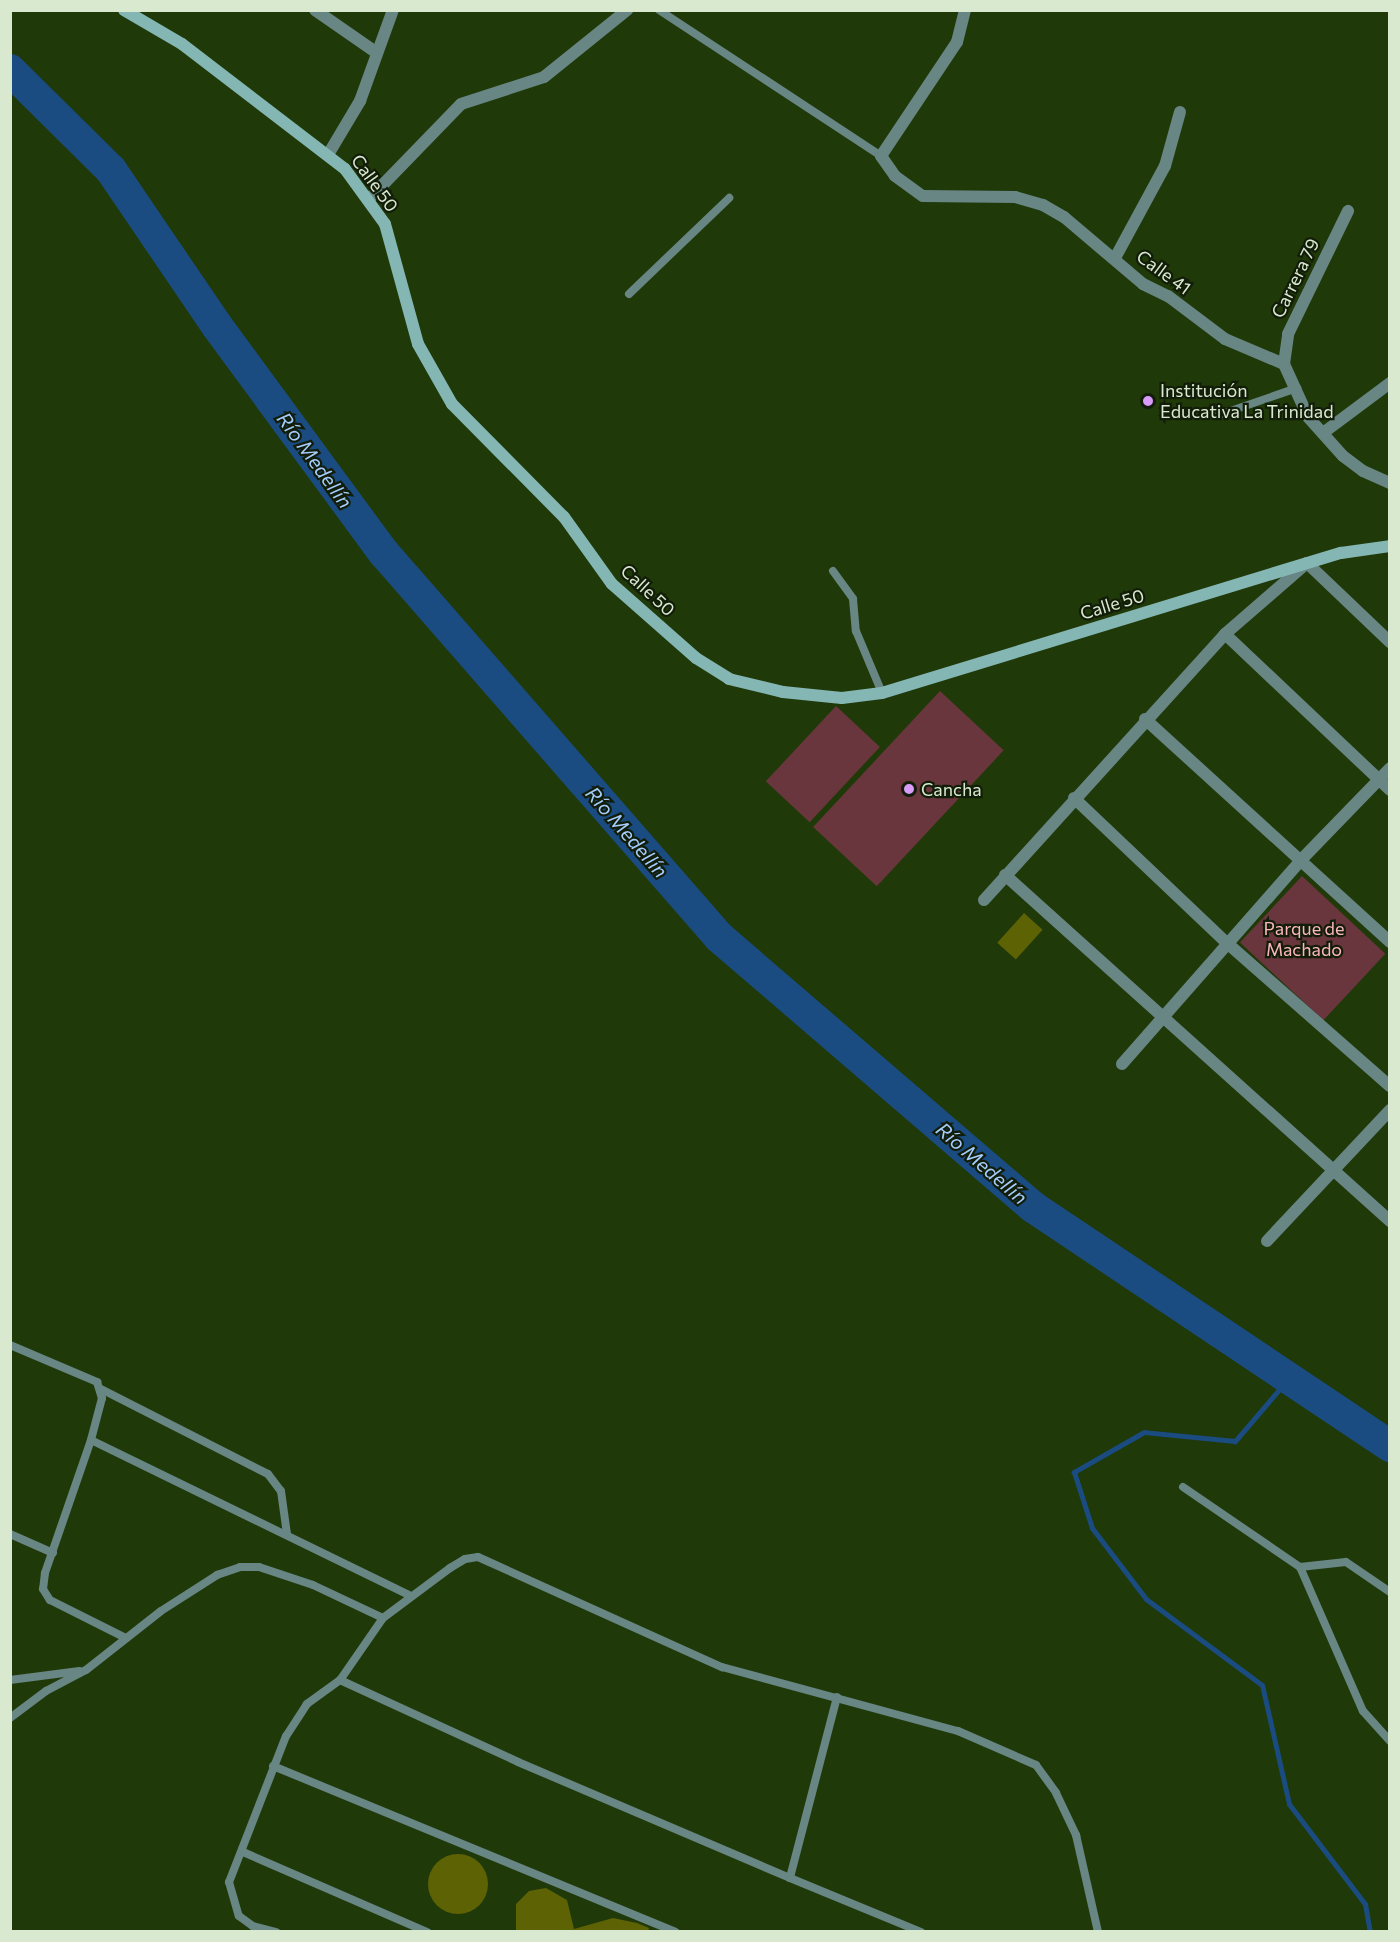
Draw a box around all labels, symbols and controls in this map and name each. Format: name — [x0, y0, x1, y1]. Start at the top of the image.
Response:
street label: Calle 50 — [347, 150, 403, 216]
street label: Carrera 79 — [1267, 235, 1323, 321]
street label: Calle 41 — [1133, 245, 1195, 299]
place label: Institución Educativa La Trinidad — [1160, 380, 1334, 422]
marker: Institución Educativa La Trinidad — [1141, 394, 1155, 408]
water label: Río Medellín — [272, 407, 358, 513]
street label: Calle 50 — [617, 560, 679, 620]
street label: Calle 50 — [1077, 584, 1147, 624]
place label: Cancha — [921, 778, 982, 800]
water label: Río Medellín — [581, 782, 673, 882]
marker: Cancha — [902, 782, 916, 796]
park label: Parque de Machado — [1264, 918, 1344, 960]
water label: Río Medellín — [932, 1117, 1032, 1209]

